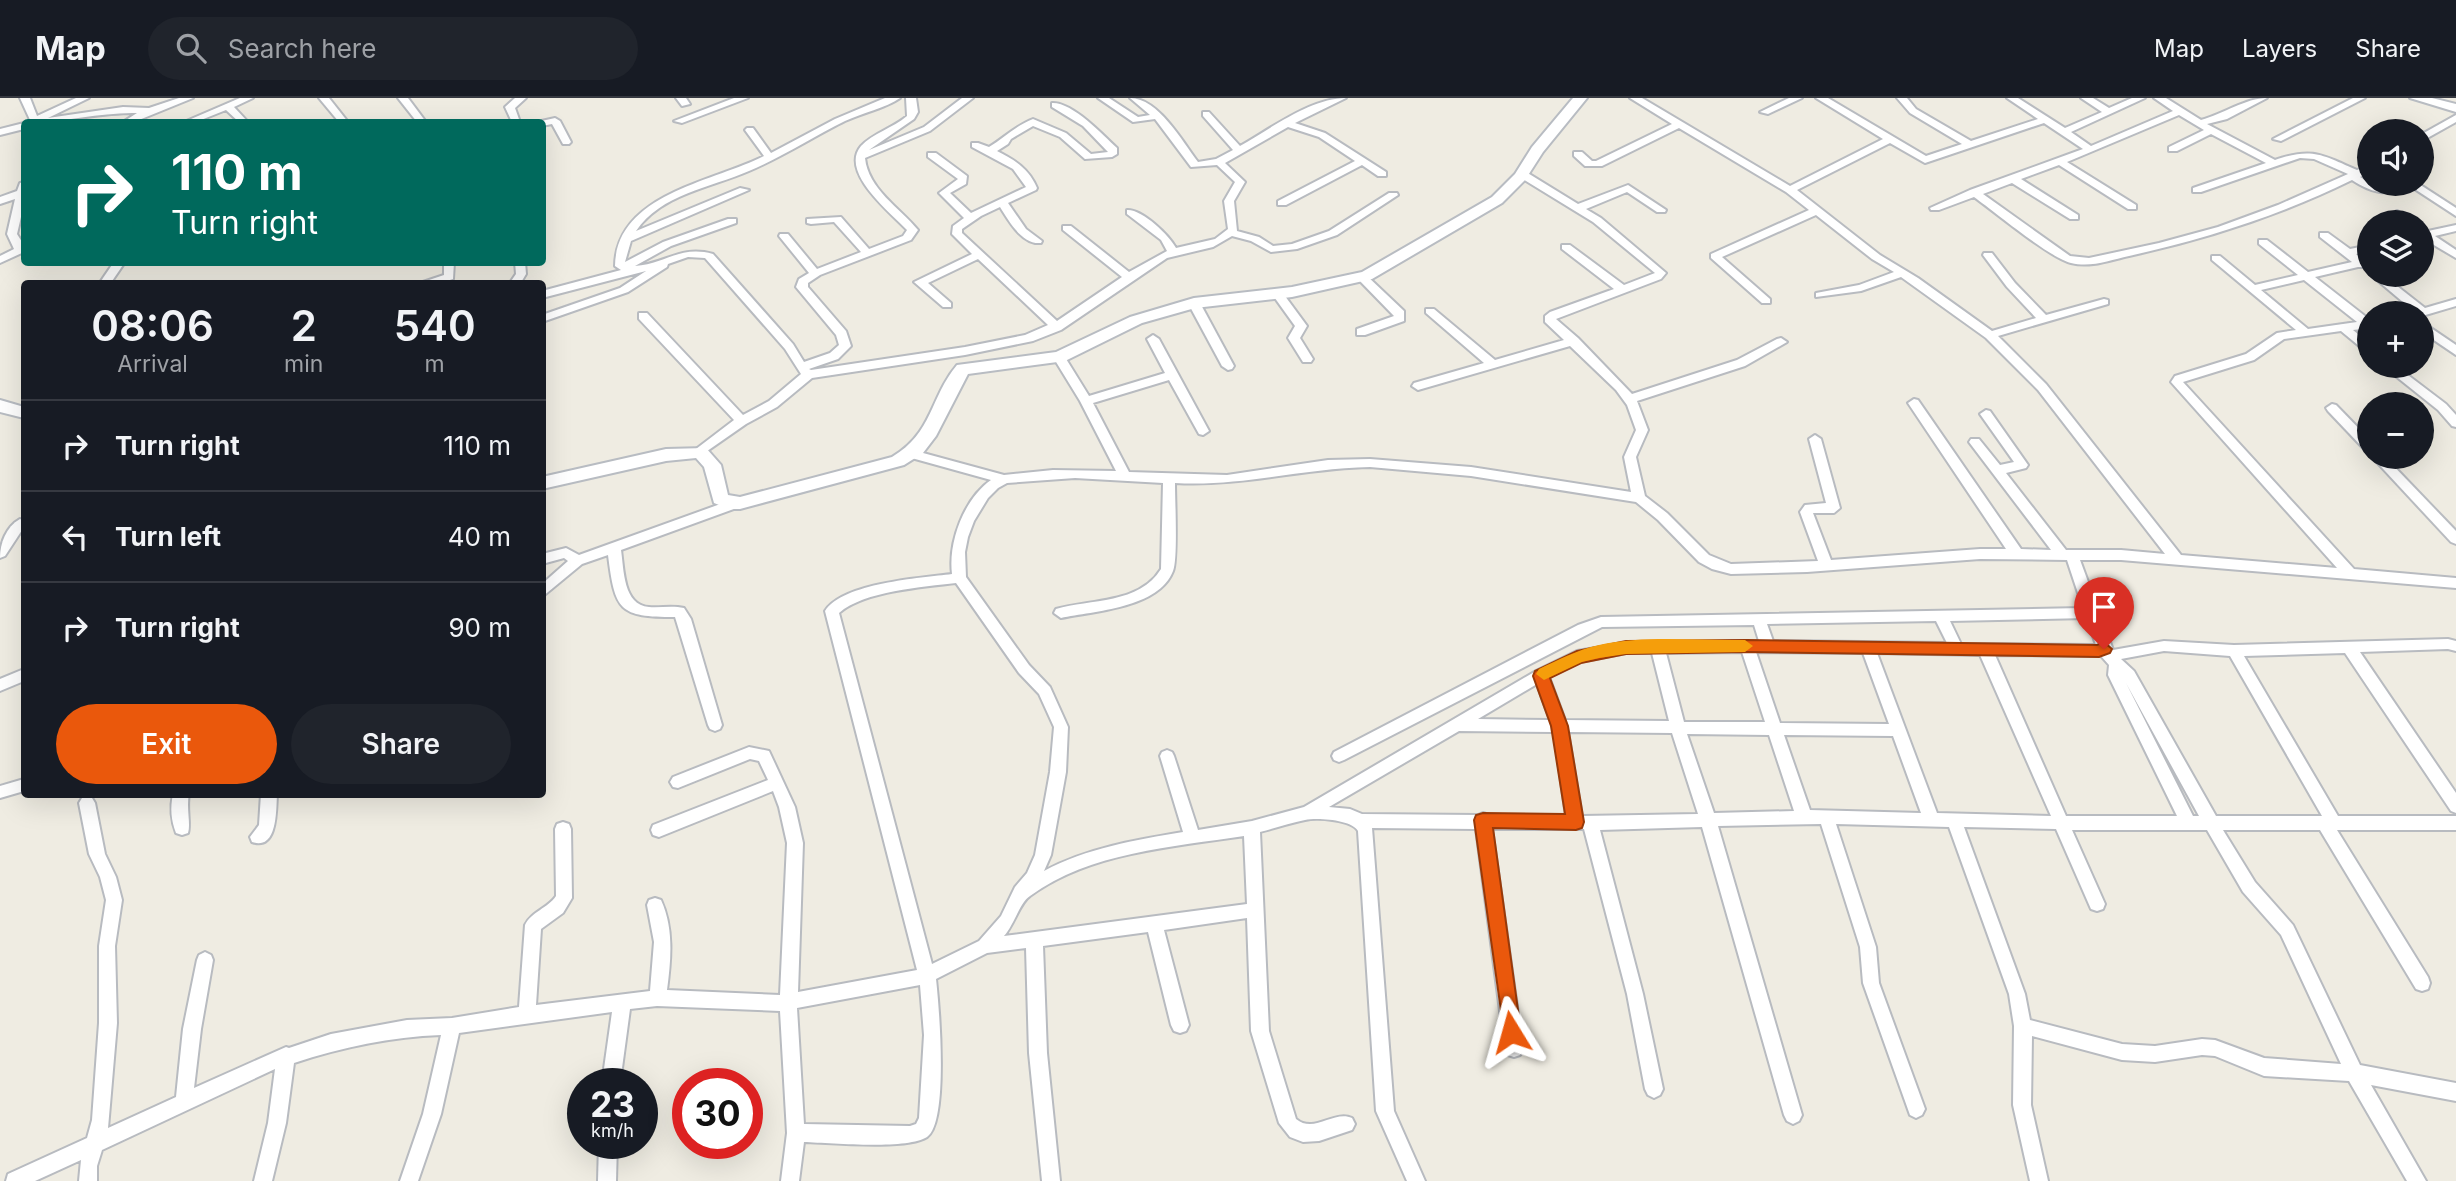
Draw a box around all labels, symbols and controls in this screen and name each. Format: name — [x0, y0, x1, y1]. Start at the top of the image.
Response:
search box — [148, 17, 638, 80]
text: Map — [35, 28, 106, 68]
icon: search — [172, 29, 210, 67]
text: Search here — [228, 33, 376, 64]
text: Map — [2154, 34, 2204, 63]
text: Layers — [2242, 34, 2317, 63]
text: Share — [2355, 34, 2421, 63]
map controls — [2357, 119, 2434, 469]
button: sound — [2357, 119, 2434, 196]
text: 110 m — [171, 143, 303, 202]
icon: right — [56, 147, 147, 238]
text: Turn right — [171, 203, 318, 242]
button: layers — [2357, 210, 2434, 287]
text: 08:06 — [91, 300, 214, 351]
text: 2 — [291, 300, 317, 351]
text: 540 — [394, 300, 476, 351]
button: + — [2357, 301, 2434, 378]
text: Arrival — [117, 350, 188, 378]
text: min — [284, 350, 323, 378]
text: m — [425, 350, 445, 378]
button: − — [2357, 392, 2434, 469]
icon: right — [56, 427, 94, 465]
text: Turn right — [115, 430, 240, 461]
text: 110 m — [443, 430, 511, 461]
icon: left — [56, 518, 94, 556]
text: Turn left — [115, 521, 221, 552]
text: 40 m — [448, 521, 511, 552]
pin — [2074, 577, 2134, 649]
icon: arrive — [2085, 588, 2123, 626]
icon: right — [56, 609, 94, 647]
text: Turn right — [115, 612, 240, 643]
text: 90 m — [448, 612, 511, 643]
button: Exit — [56, 704, 277, 784]
button: Share — [291, 704, 511, 784]
position arrow — [1474, 995, 1548, 1069]
speed limit sign: 30 — [672, 1068, 763, 1159]
text: 23 — [590, 1083, 635, 1125]
text: km/h — [591, 1120, 634, 1141]

